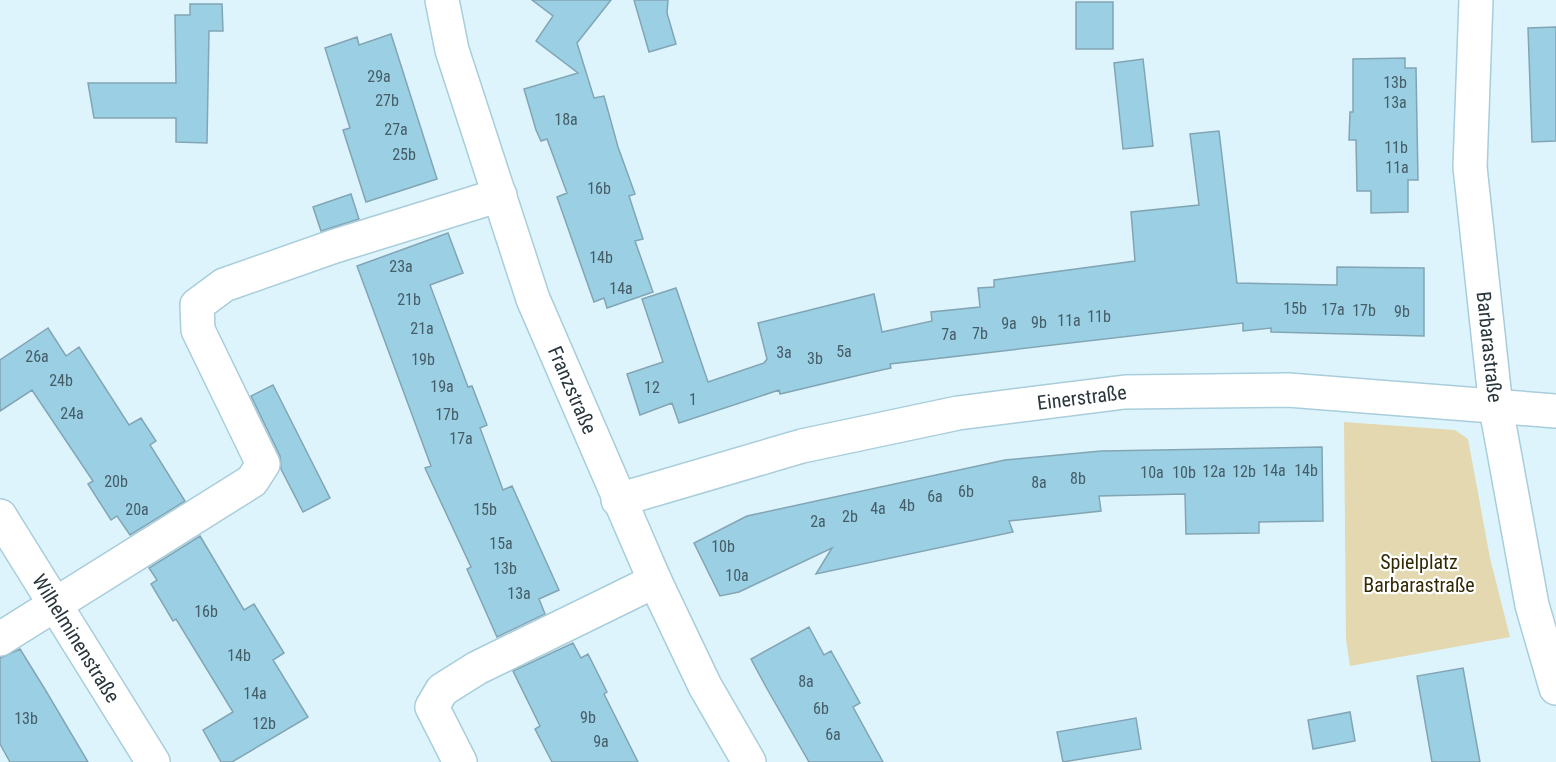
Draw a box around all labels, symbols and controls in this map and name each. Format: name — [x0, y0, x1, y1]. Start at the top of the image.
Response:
house number: 29a — [367, 67, 391, 86]
house number: 13b — [1383, 73, 1407, 92]
house number: 27b — [375, 91, 399, 110]
house number: 13a — [1383, 93, 1407, 112]
house number: 18a — [554, 110, 578, 129]
house number: 27a — [384, 120, 408, 139]
house number: 11b — [1384, 138, 1408, 157]
house number: 25b — [392, 145, 416, 164]
house number: 11a — [1385, 158, 1409, 177]
house number: 16b — [587, 179, 611, 198]
house number: 14b — [589, 248, 613, 267]
house number: 23a — [389, 257, 413, 276]
house number: 14a — [609, 279, 633, 298]
house number: 21b — [397, 290, 421, 309]
street label: Barbarastraße — [1471, 290, 1507, 404]
house number: 15b — [1283, 299, 1307, 318]
house number: 17a — [1321, 300, 1345, 319]
house number: 17b — [1352, 301, 1376, 320]
house number: 9b — [1394, 302, 1410, 321]
house number: 11b — [1087, 307, 1111, 326]
house number: 11a — [1057, 311, 1081, 330]
house number: 9b — [1031, 313, 1047, 332]
house number: 9a — [1001, 314, 1017, 333]
house number: 21a — [410, 319, 434, 338]
house number: 7b — [972, 324, 988, 343]
house number: 7a — [941, 325, 957, 344]
street label: Franzstraße — [543, 342, 602, 438]
house number: 5a — [836, 342, 852, 361]
house number: 3a — [776, 343, 792, 362]
house number: 26a — [25, 347, 49, 366]
house number: 3b — [807, 349, 823, 368]
house number: 19b — [411, 350, 435, 369]
house number: 24b — [49, 371, 73, 390]
house number: 19a — [430, 377, 454, 396]
house number: 12 — [644, 378, 660, 397]
street label: Einerstraße — [1036, 380, 1128, 415]
house number: 1 — [689, 390, 697, 409]
house number: 24a — [60, 404, 84, 423]
house number: 17b — [435, 405, 459, 424]
house number: 17a — [449, 429, 473, 448]
house number: 14a — [1262, 461, 1286, 480]
house number: 14b — [1294, 461, 1318, 480]
house number: 12a — [1202, 462, 1226, 481]
house number: 12b — [1232, 462, 1256, 481]
house number: 10a — [1140, 463, 1164, 482]
house number: 10b — [1172, 463, 1196, 482]
house number: 8b — [1070, 469, 1086, 488]
house number: 20b — [104, 472, 128, 491]
house number: 8a — [1031, 473, 1047, 492]
house number: 6b — [958, 482, 974, 501]
house number: 6a — [927, 487, 943, 506]
house number: 4b — [899, 496, 915, 515]
house number: 4a — [870, 499, 886, 518]
house number: 20a — [125, 500, 149, 519]
house number: 15b — [473, 500, 497, 519]
house number: 2b — [842, 507, 858, 526]
house number: 2a — [810, 512, 826, 531]
house number: 15a — [489, 534, 513, 553]
house number: 10b — [711, 537, 735, 556]
park label: Spielplatz Barbarastraße — [1363, 550, 1475, 597]
house number: 13b — [493, 559, 517, 578]
house number: 10a — [725, 566, 749, 585]
street label: Wilhelminenstraße — [27, 570, 125, 707]
house number: 13a — [507, 584, 531, 603]
house number: 16b — [194, 602, 218, 621]
house number: 14b — [227, 646, 251, 665]
house number: 8a — [798, 672, 814, 691]
house number: 14a — [243, 684, 267, 703]
house number: 6b — [813, 699, 829, 718]
house number: 9b — [580, 708, 596, 727]
house number: 13b — [14, 709, 38, 728]
house number: 12b — [252, 714, 276, 733]
house number: 6a — [825, 725, 841, 744]
house number: 9a — [593, 732, 609, 751]

